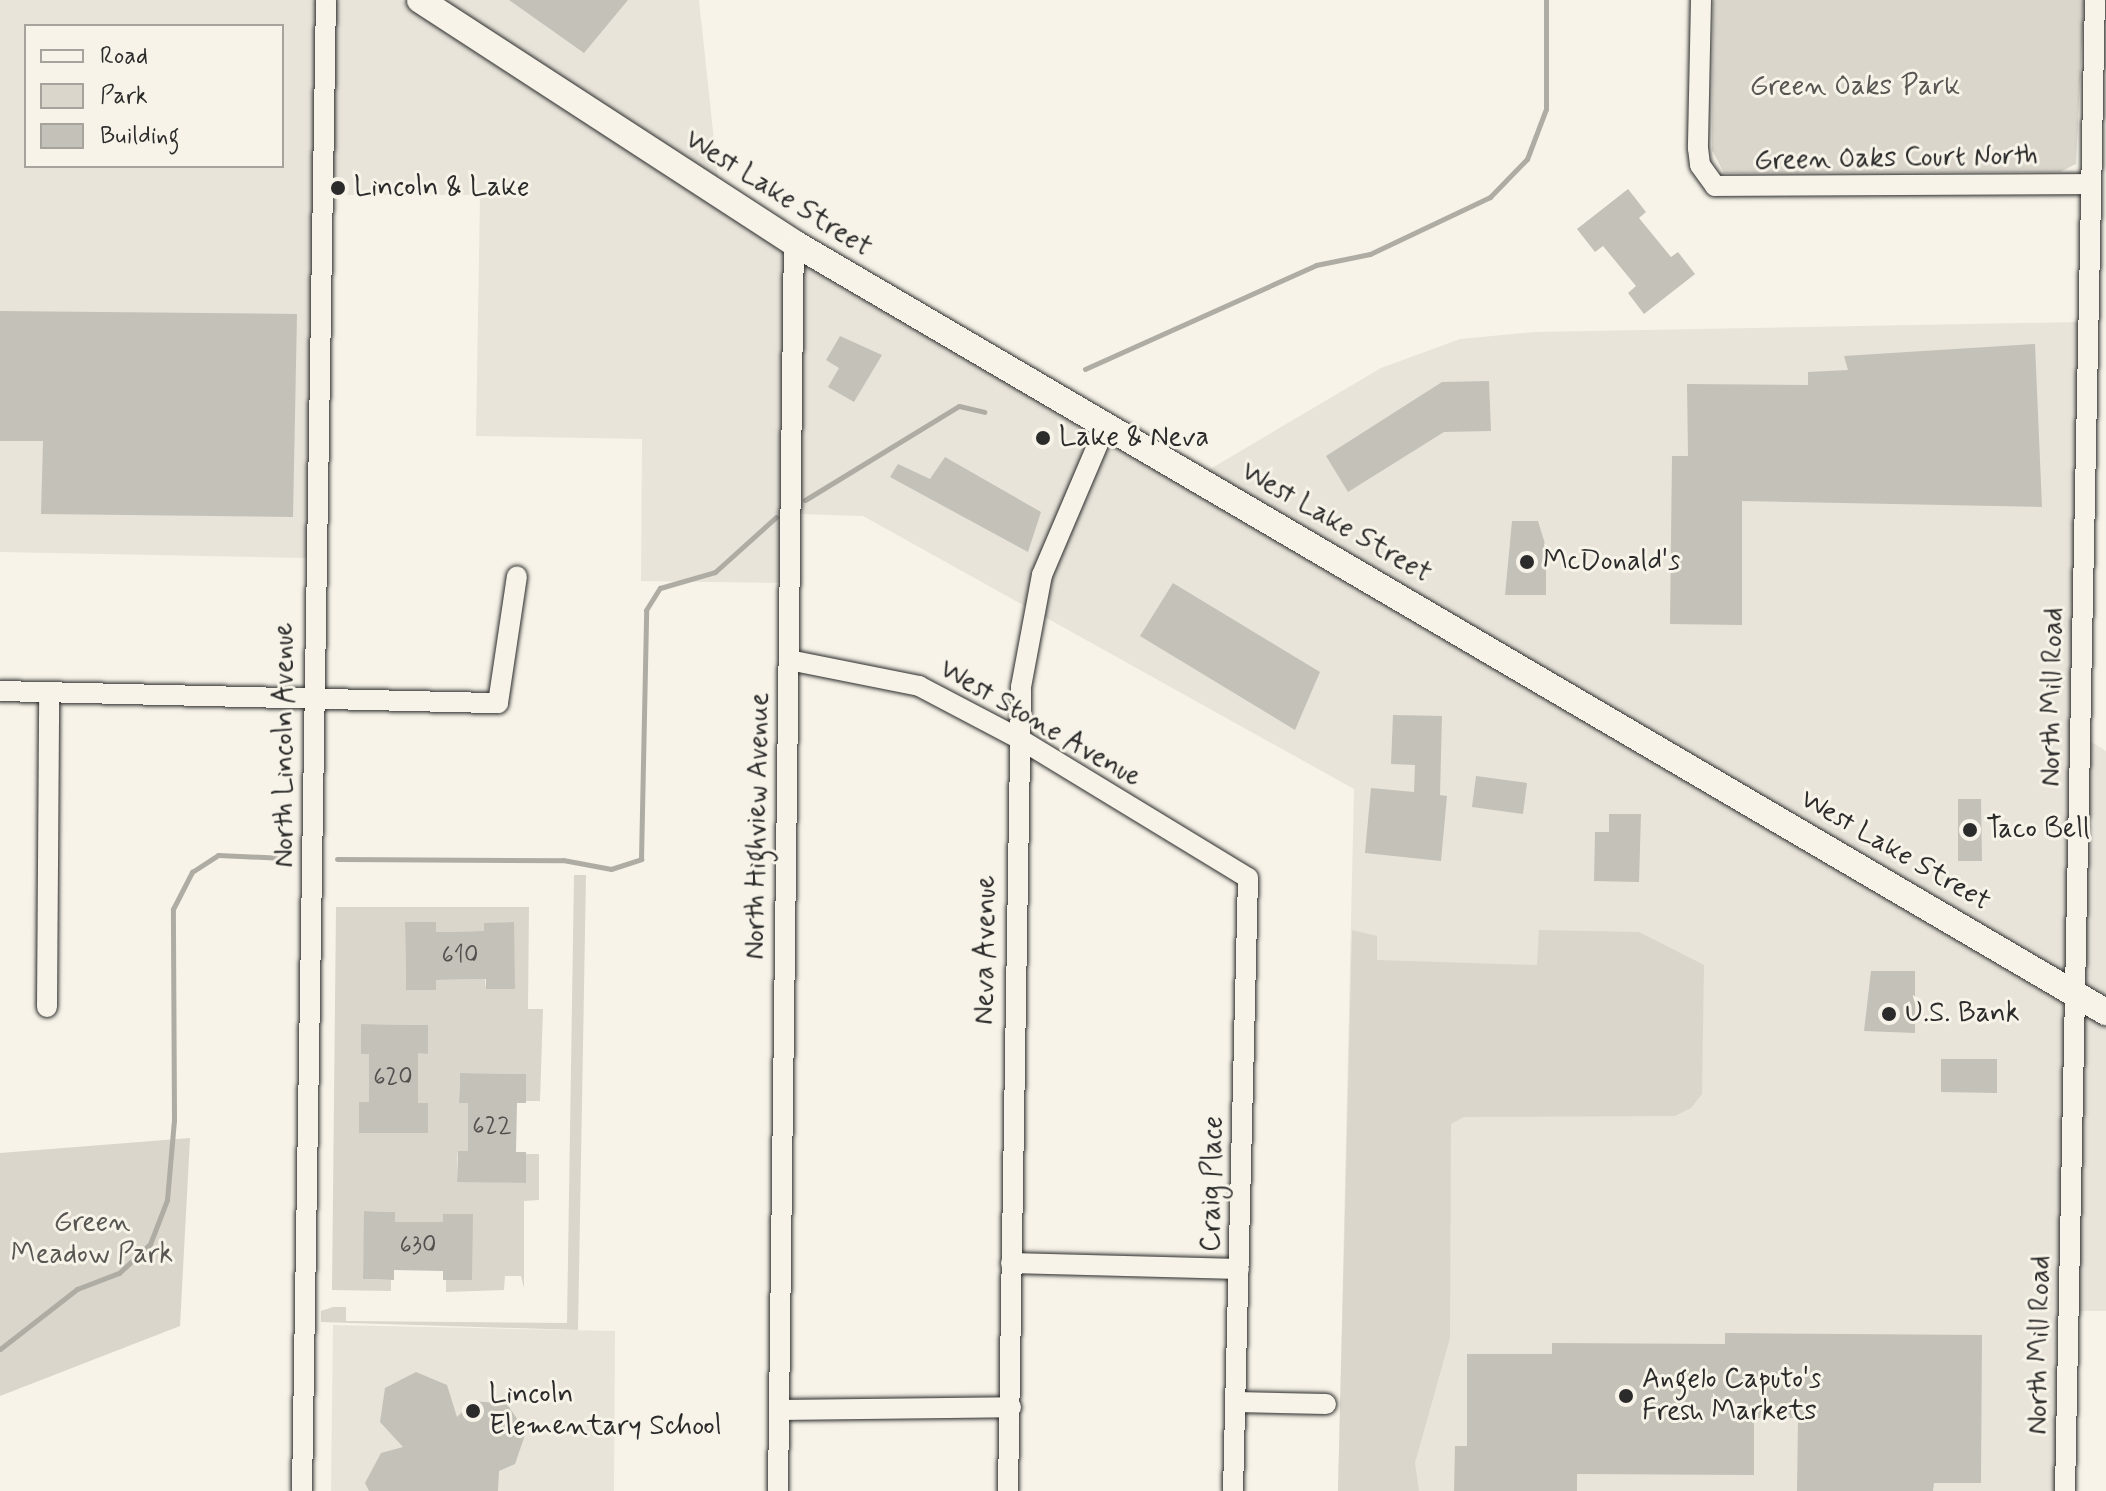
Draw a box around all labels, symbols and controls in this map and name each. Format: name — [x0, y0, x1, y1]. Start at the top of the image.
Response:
legend — [24, 24, 284, 168]
text: Road — [100, 41, 148, 72]
park label: Green Oaks Park — [1752, 70, 1958, 104]
text: Park — [100, 81, 148, 112]
text: Building — [100, 121, 180, 152]
street label: West Lake Street — [679, 123, 877, 265]
street label: Green Oaks Court North — [1750, 140, 2042, 178]
place label: Lincoln & Lake — [354, 171, 530, 205]
marker: Lincoln & Lake — [329, 179, 347, 197]
place label: Lake & Neva — [1059, 421, 1209, 455]
marker: Lake & Neva — [1034, 429, 1052, 447]
street label: West Lake Street — [1235, 455, 1437, 591]
place label: McDonald's — [1543, 545, 1680, 579]
marker: McDonald's — [1518, 553, 1536, 571]
street label: North Mill Road — [2035, 607, 2071, 787]
street label: North Lincoln Avenue — [268, 619, 302, 871]
street label: West Stone Avenue — [931, 651, 1149, 797]
street label: North Highview Avenue — [739, 691, 777, 961]
street label: West Lake Street — [1794, 783, 1996, 919]
place label: Taco Bell — [1986, 813, 2088, 847]
marker: Taco Bell — [1961, 821, 1979, 839]
street label: Neva Avenue — [968, 873, 1004, 1027]
house number: 610 — [441, 942, 479, 970]
place label: U.S. Bank — [1905, 997, 2020, 1031]
marker: U.S. Bank — [1880, 1005, 1898, 1023]
house number: 620 — [373, 1064, 413, 1092]
house number: 622 — [472, 1113, 512, 1141]
street label: Craig Place — [1195, 1116, 1231, 1252]
park label: Green Meadow Park — [11, 1206, 173, 1272]
house number: 630 — [400, 1232, 436, 1260]
street label: North Mill Road — [2022, 1255, 2058, 1435]
place label: Angelo Caputo's Fresh Markets — [1642, 1363, 1821, 1429]
place label: Lincoln Elementary School — [489, 1378, 722, 1444]
marker: Angelo Caputo's Fresh Markets — [1617, 1387, 1635, 1405]
marker: Lincoln Elementary School — [464, 1402, 482, 1420]

